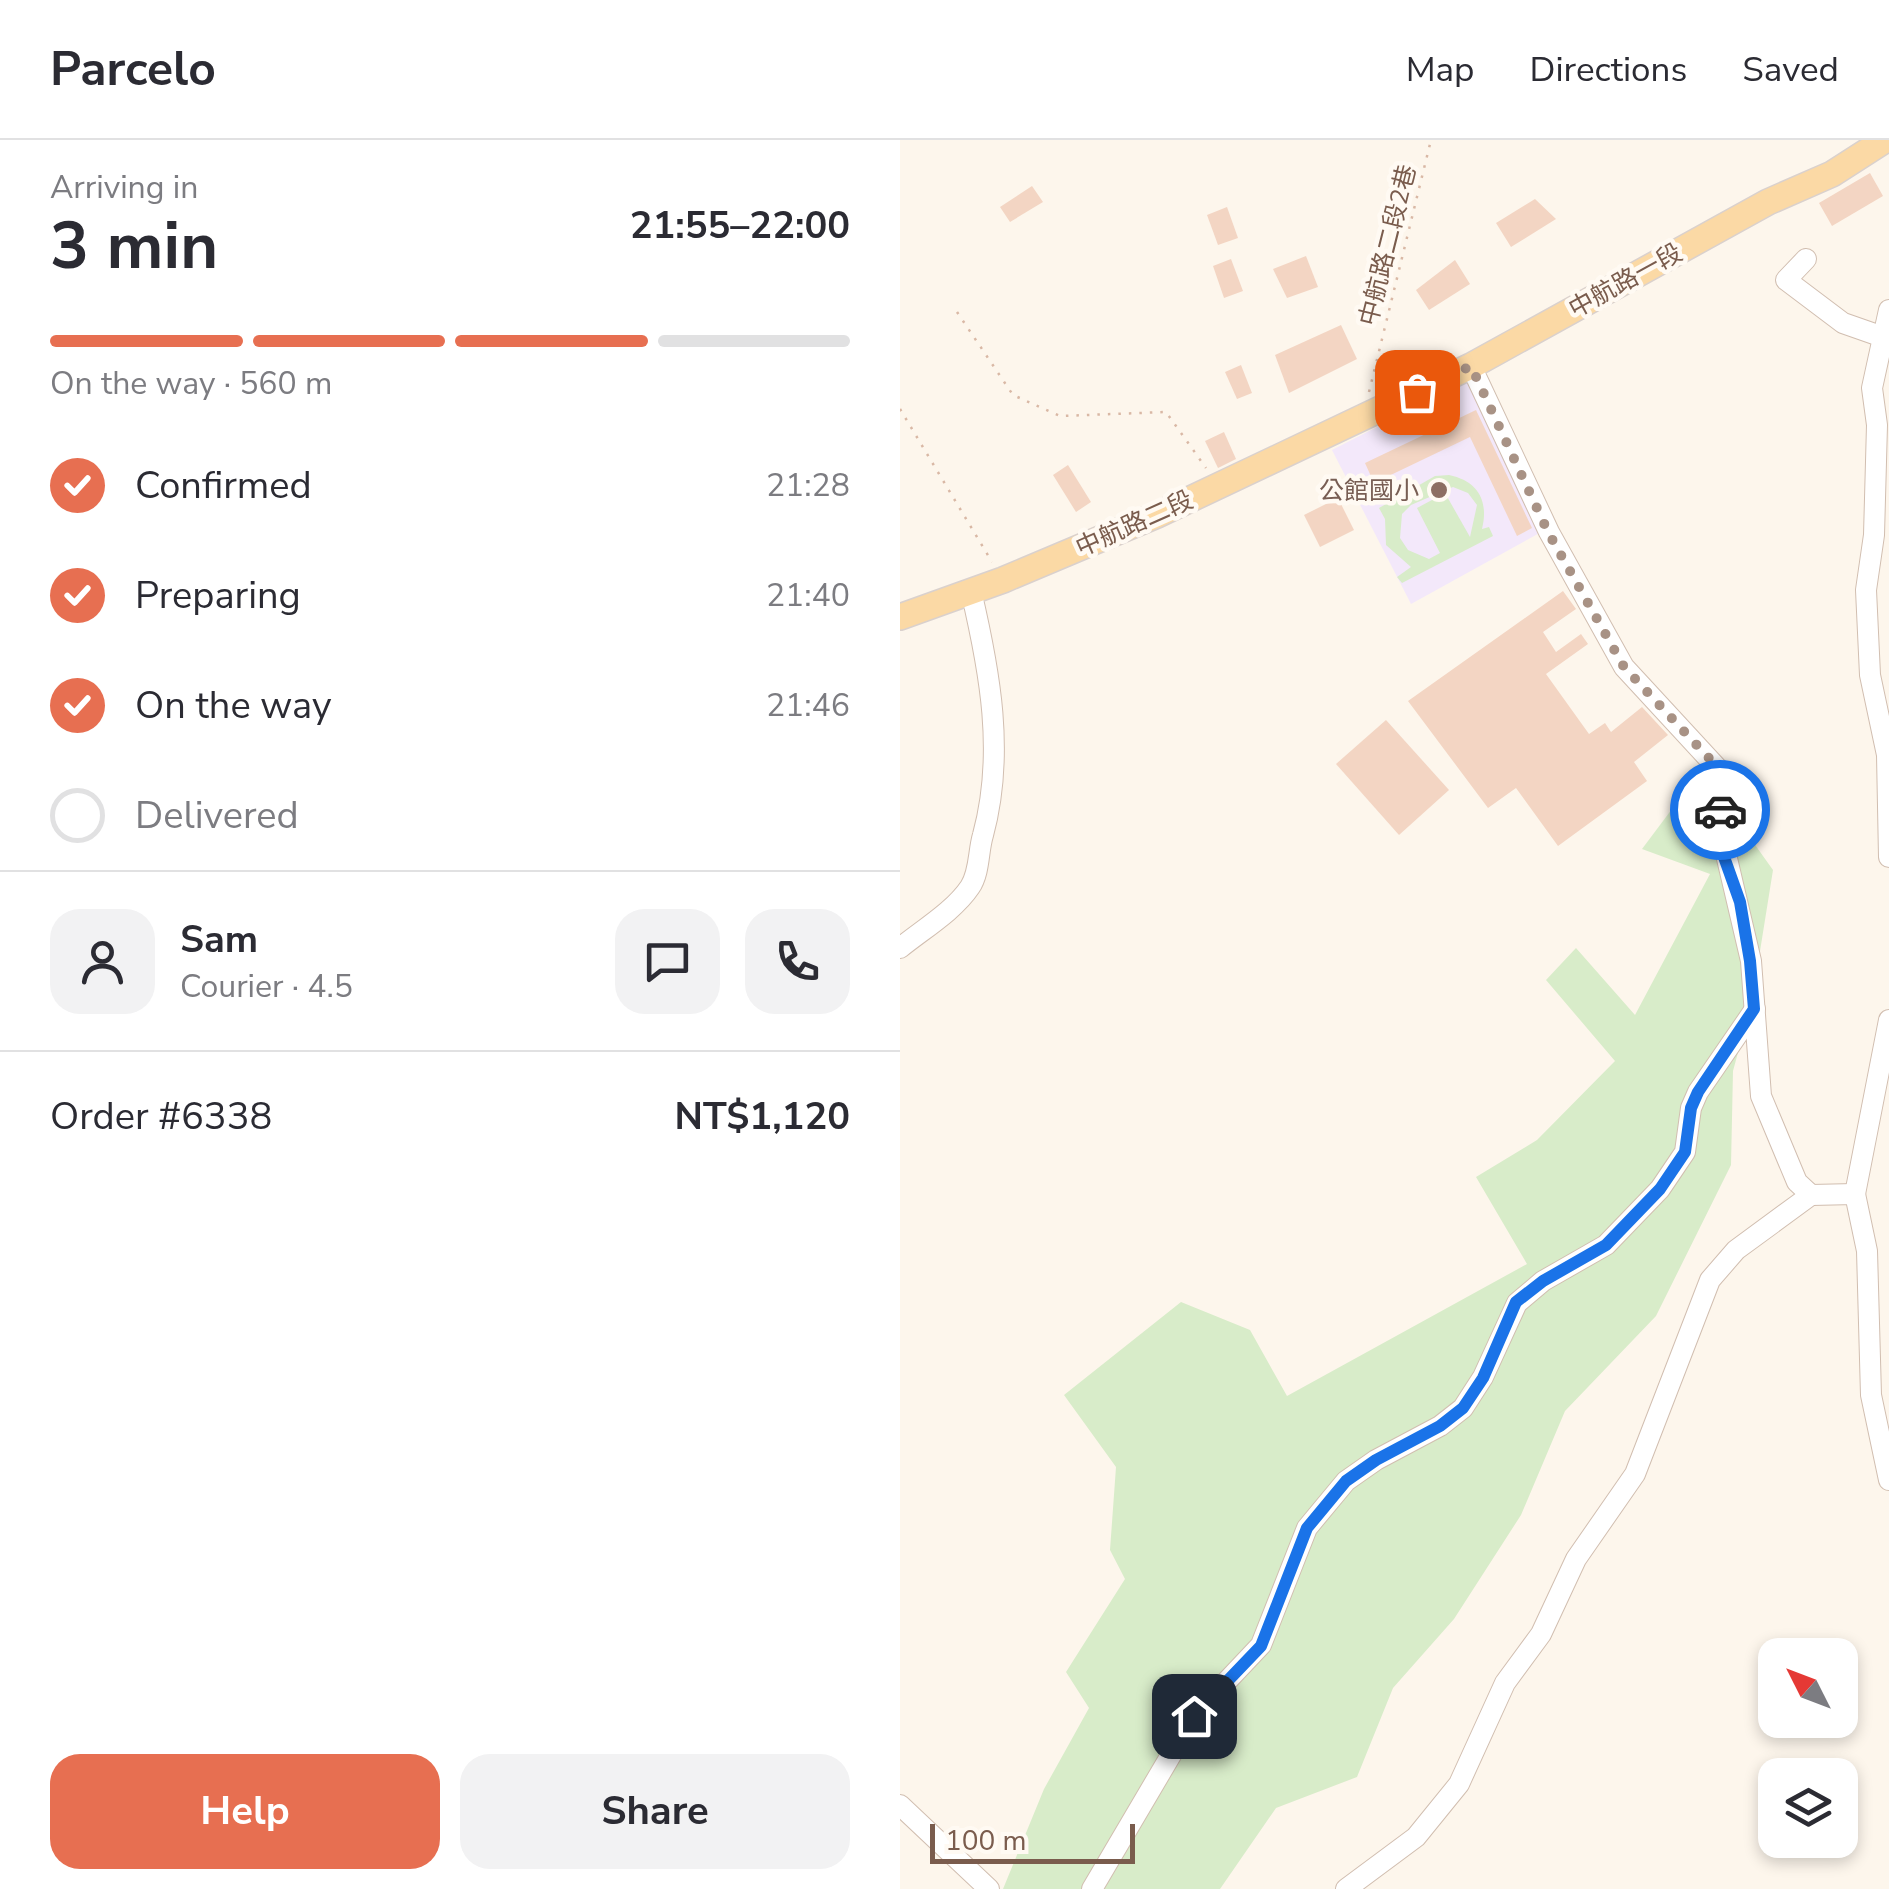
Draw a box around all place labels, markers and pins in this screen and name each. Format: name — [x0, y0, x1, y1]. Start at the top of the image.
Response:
pin — [1375, 350, 1460, 435]
place label: 公館國小 — [1319, 474, 1419, 508]
marker: 公館國小 — [1428, 479, 1450, 501]
pin — [1152, 1674, 1237, 1759]

